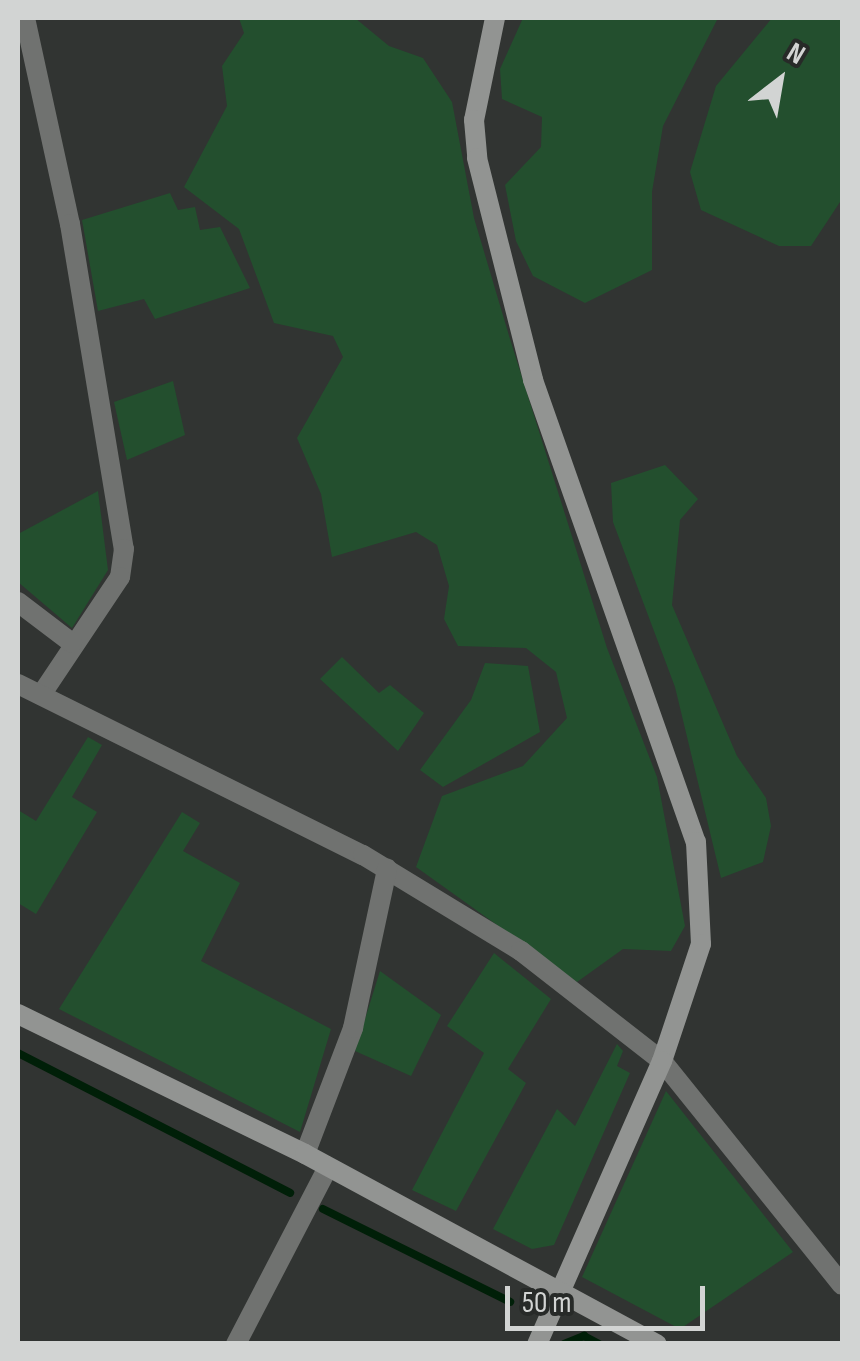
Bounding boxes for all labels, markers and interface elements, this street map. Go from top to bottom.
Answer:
north arrow [730,30,830,130]
text: N [781,36,811,72]
scale bar [510,1266,710,1328]
text: 50 m [522,1285,571,1321]

